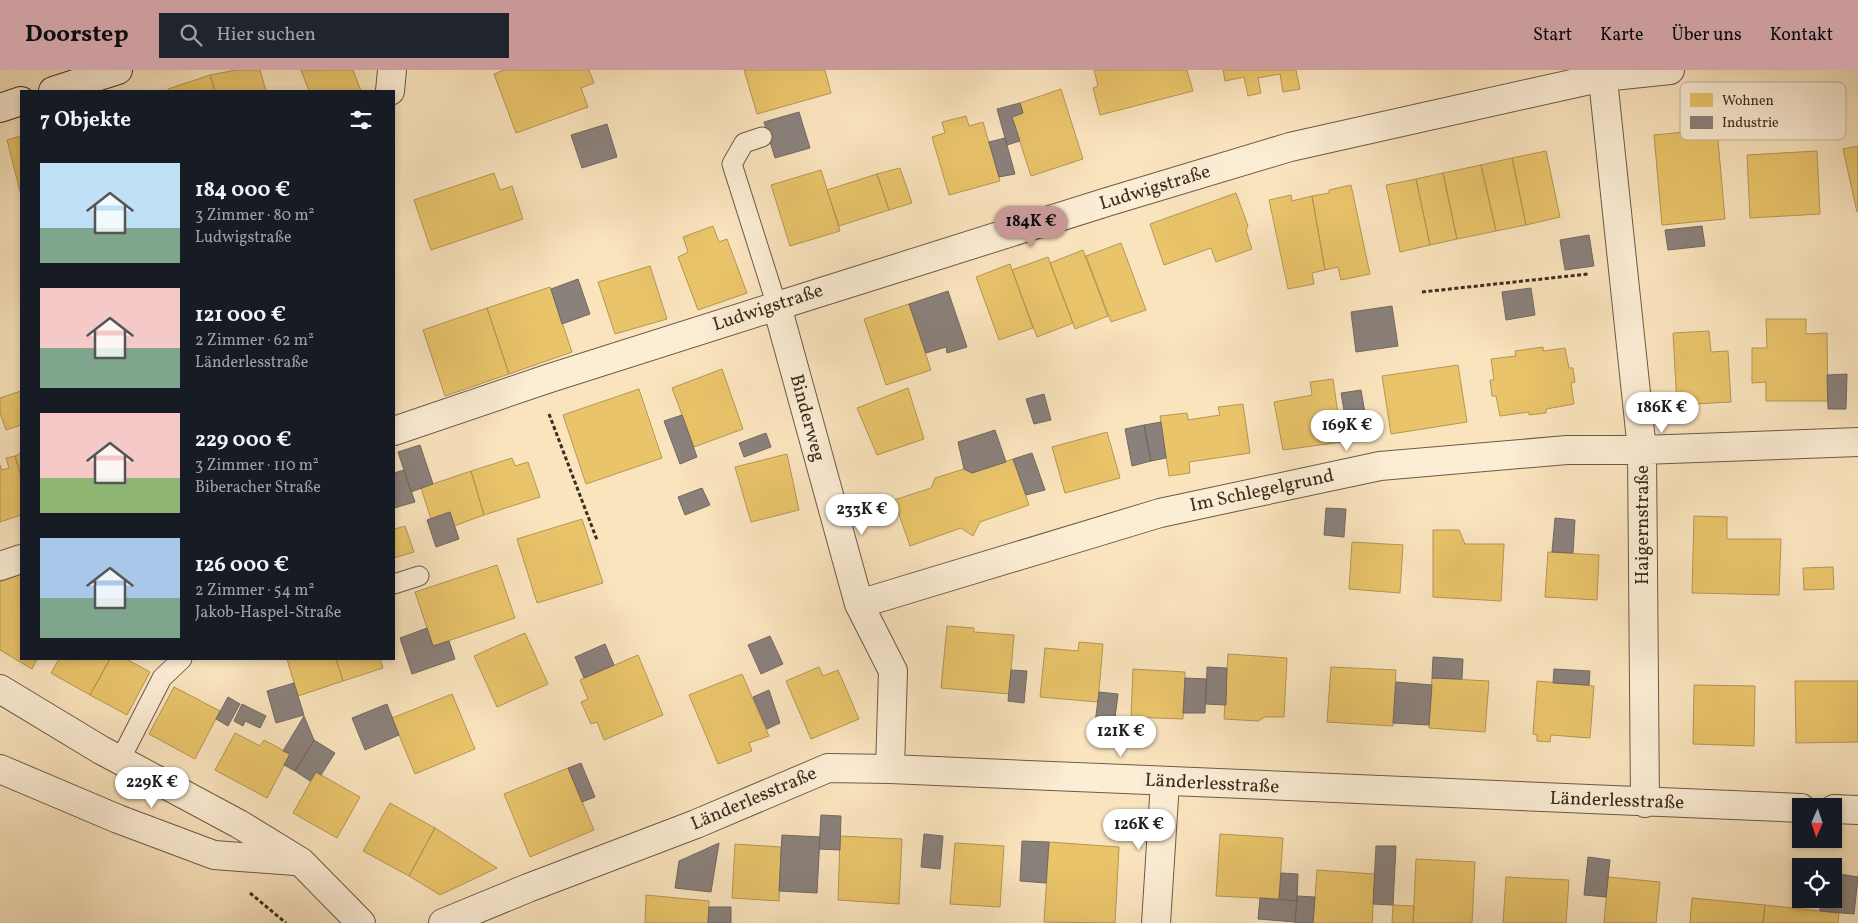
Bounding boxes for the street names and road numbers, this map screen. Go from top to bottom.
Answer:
street label: Ludwigstraße [1096,159,1214,217]
street label: Ludwigstraße [709,278,827,338]
street label: Binderweg [783,371,831,465]
street label: Im Schlegelgrund [1188,463,1336,519]
street label: Haigernstraße [1630,465,1656,585]
street label: Länderlesstraße [687,761,821,837]
street label: Länderlesstraße [1144,767,1280,801]
street label: Länderlesstraße [1549,786,1685,816]

